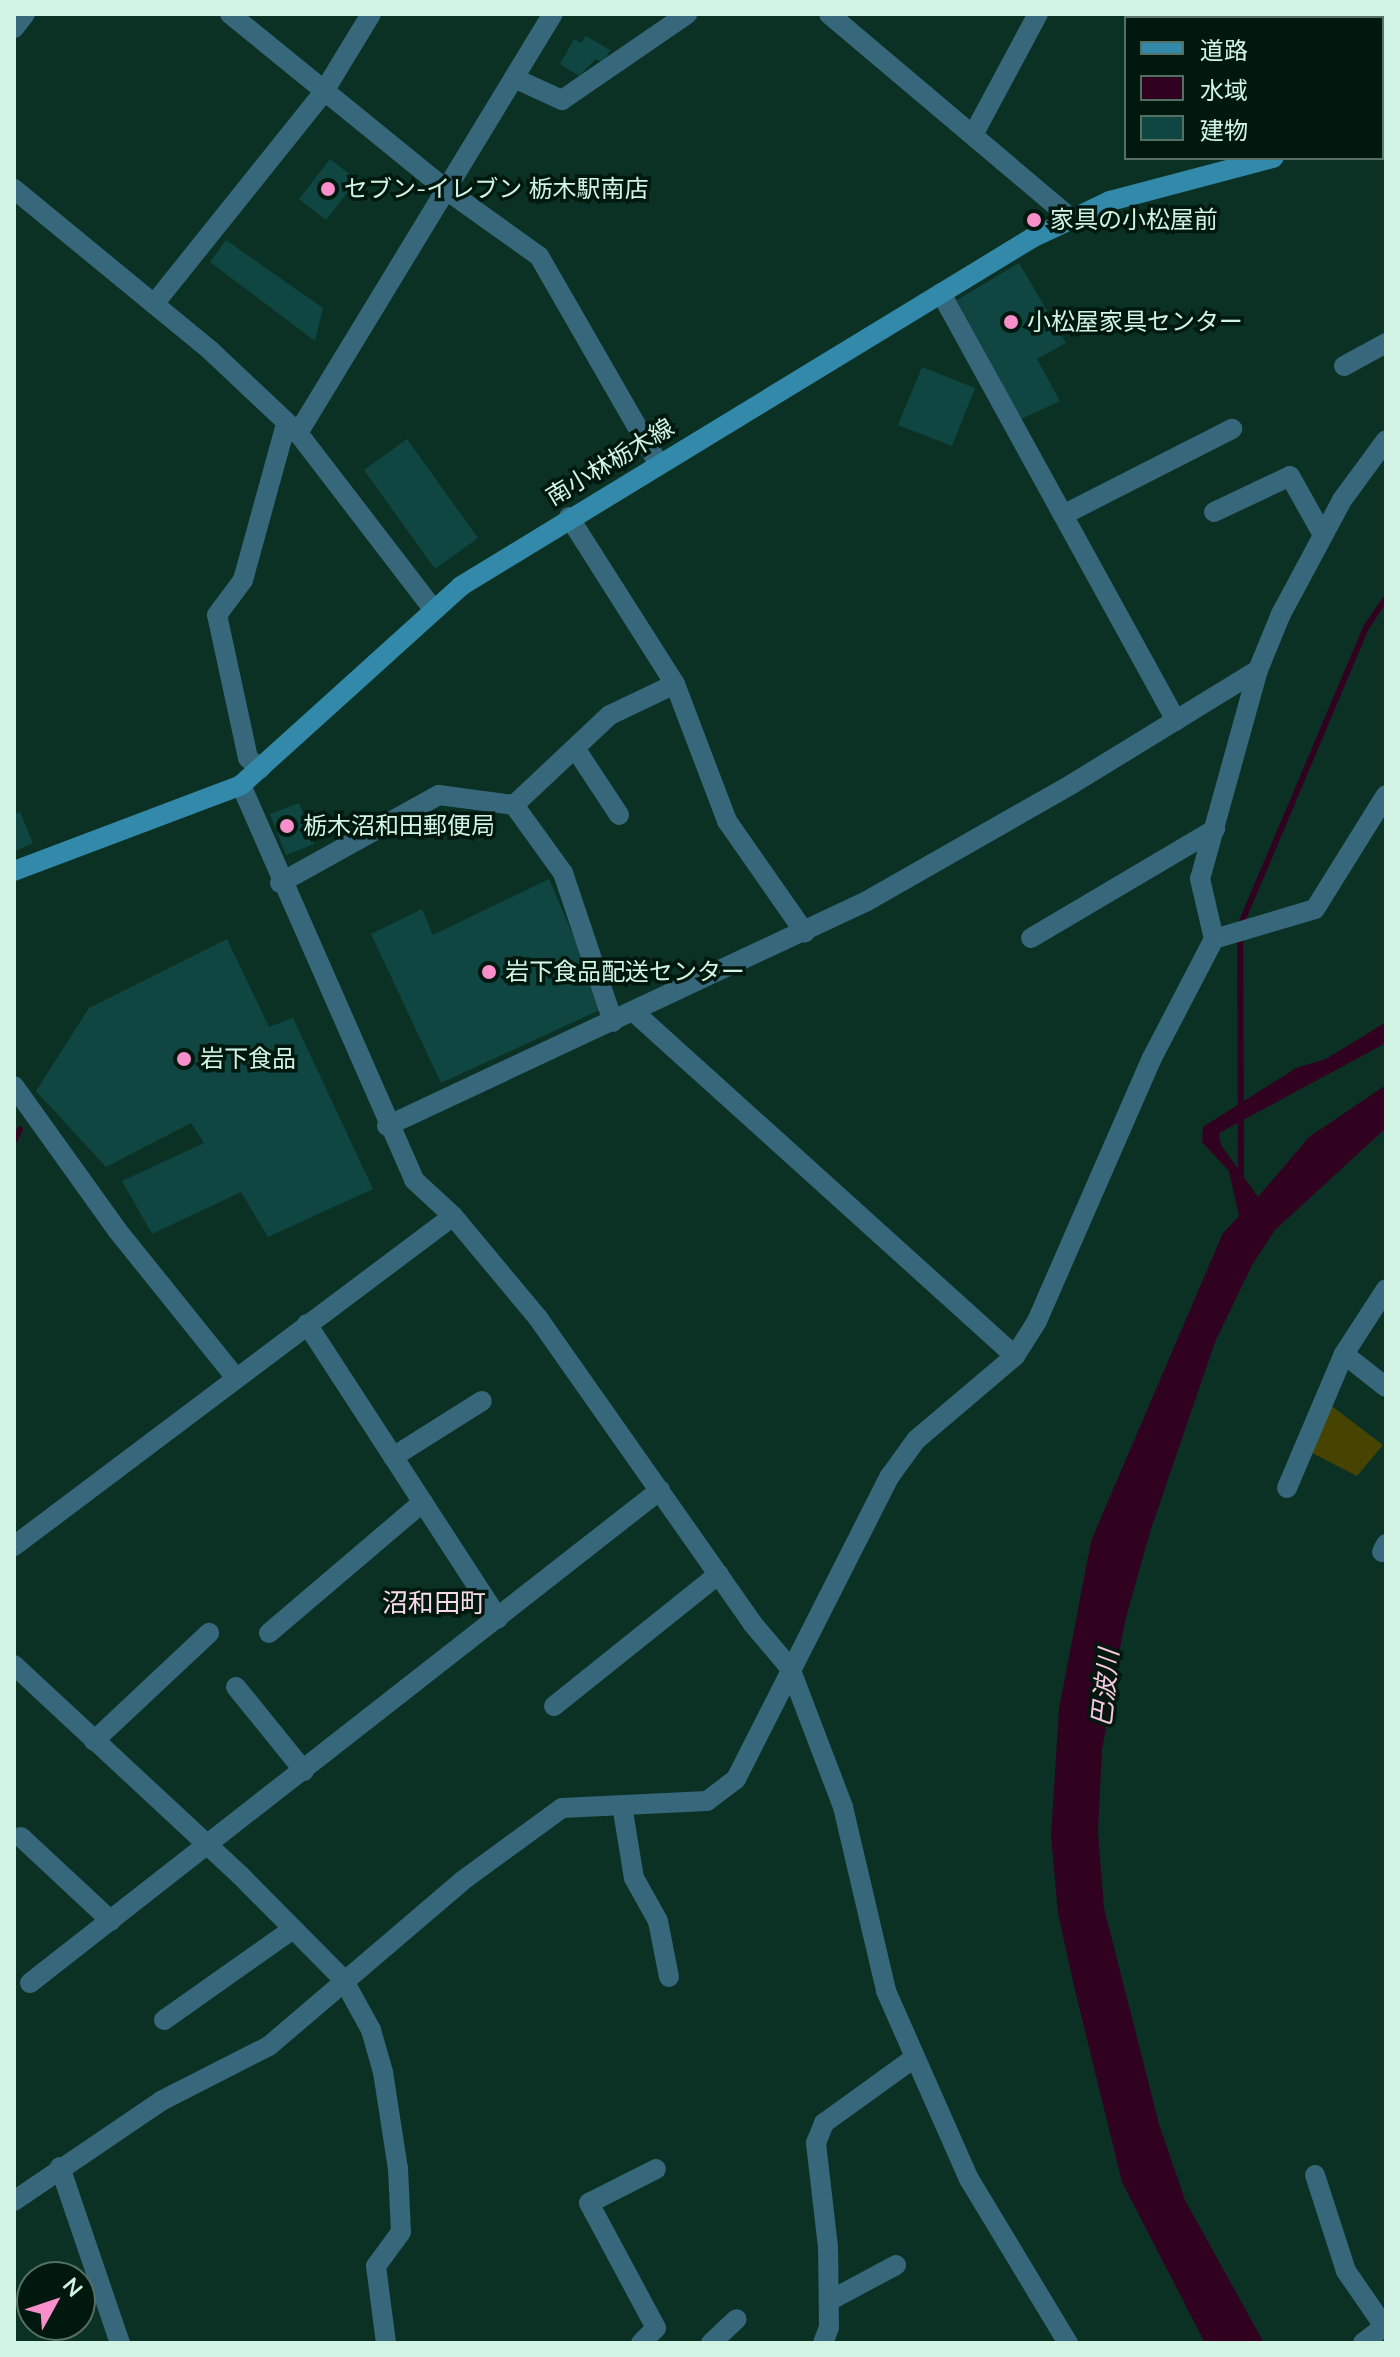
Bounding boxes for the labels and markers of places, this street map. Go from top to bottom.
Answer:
place label: セブン-イレブン 栃木駅南店 [344,175,649,203]
marker: セブン-イレブン 栃木駅南店 [319,180,337,198]
place label: 家具の小松屋前 [1050,206,1218,234]
marker: 家具の小松屋前 [1025,211,1043,229]
place label: 小松屋家具センター [1027,308,1243,336]
marker: 小松屋家具センター [1002,313,1020,331]
place label: 栃木沼和田郵便局 [303,812,495,840]
marker: 栃木沼和田郵便局 [278,817,296,835]
place label: 岩下食品配送センター [505,958,745,986]
marker: 岩下食品配送センター [480,963,498,981]
place label: 岩下食品 [200,1045,296,1073]
marker: 岩下食品 [175,1050,193,1068]

